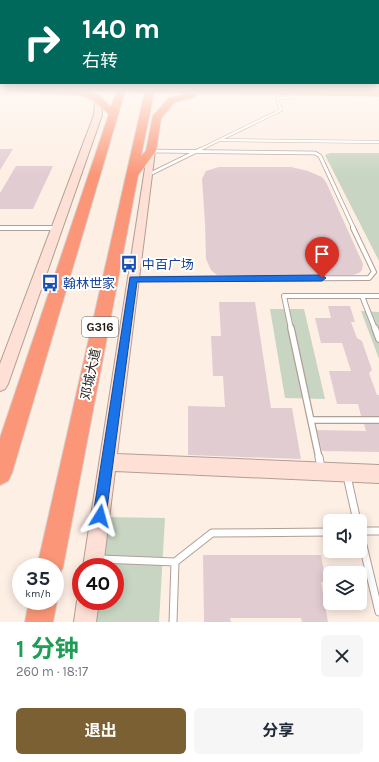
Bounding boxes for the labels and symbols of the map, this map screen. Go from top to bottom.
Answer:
pin [305,237,339,278]
bus stop icon: 中百广场 [119,254,139,274]
place label: 中百广场 [142,257,194,272]
bus stop icon: 翰林世家 [40,273,60,293]
place label: 翰林世家 [63,276,115,291]
road number: G316 [82,317,118,337]
street label: 邓城大道 [78,347,103,401]
position arrow [79,495,121,537]
speed limit sign: 40 [72,558,124,610]

